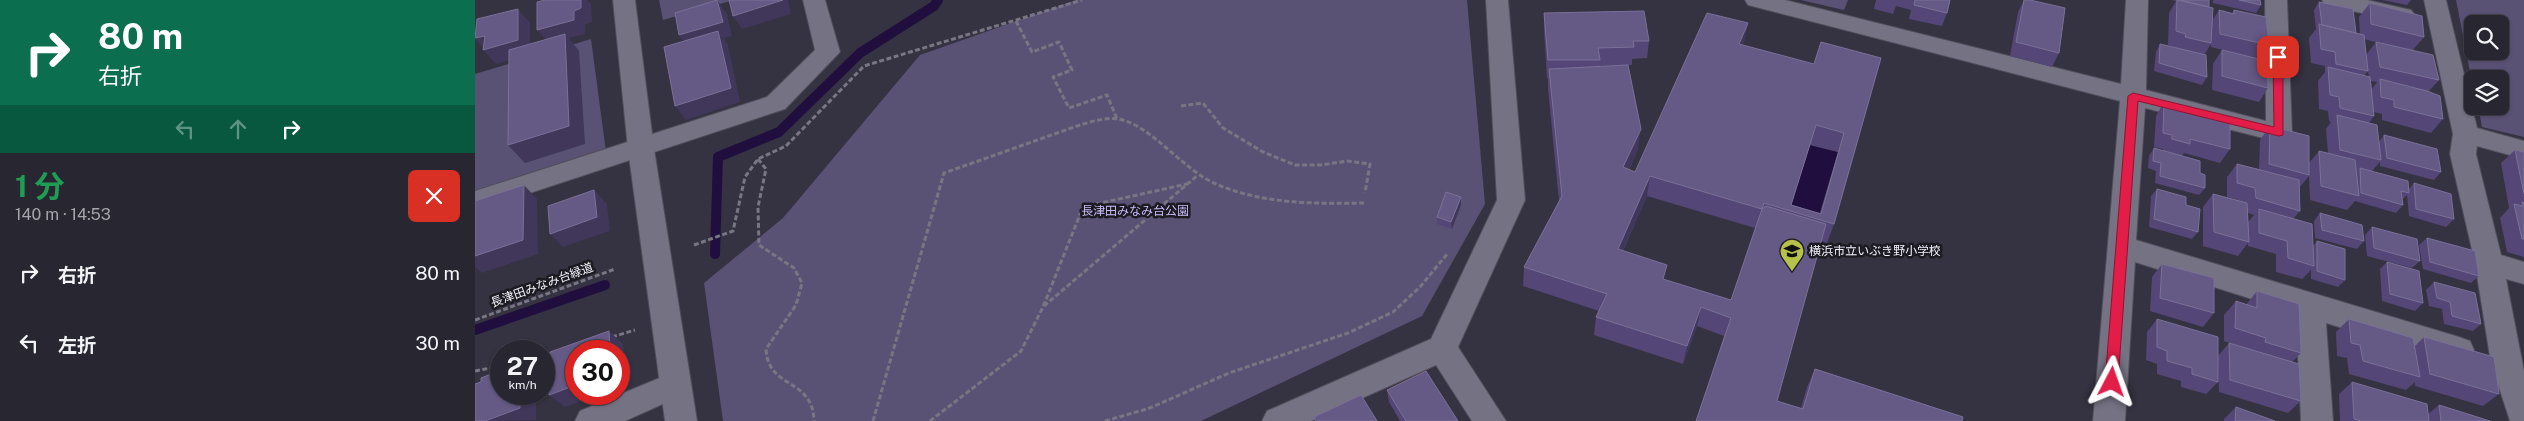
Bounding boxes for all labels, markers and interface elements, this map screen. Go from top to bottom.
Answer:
map controls [2464,15,2509,115]
button: search [2464,15,2509,60]
text: 80 m [98,16,183,57]
icon: right [15,20,80,85]
pin [2257,36,2299,78]
icon: arrive [2264,43,2292,71]
text: 右折 [98,63,142,89]
button: layers [2464,70,2509,115]
icon: left [171,115,199,143]
icon: ahead [224,115,252,143]
icon: right [277,115,305,143]
text: 1 分 [15,168,65,204]
button: close [408,170,460,222]
park label: 長津田みなみ台公園 [1081,204,1189,218]
text: 140 m · 14:53 [15,205,111,224]
school or university icon: 横浜市立いぶき野小学校 [1779,238,1805,272]
place label: 横浜市立いぶき野小学校 [1809,244,1941,258]
icon: right [15,259,43,287]
street label: 長津田みなみ台緑道 [489,260,595,310]
text: 80 m [415,262,460,284]
text: 右折 [58,264,96,286]
icon: left [15,329,43,357]
text: 30 m [415,332,460,354]
text: 左折 [58,334,96,356]
speed limit sign: 30 [565,340,630,405]
text: 27 [507,351,538,381]
position arrow [2085,355,2137,407]
text: km/h [508,378,537,392]

